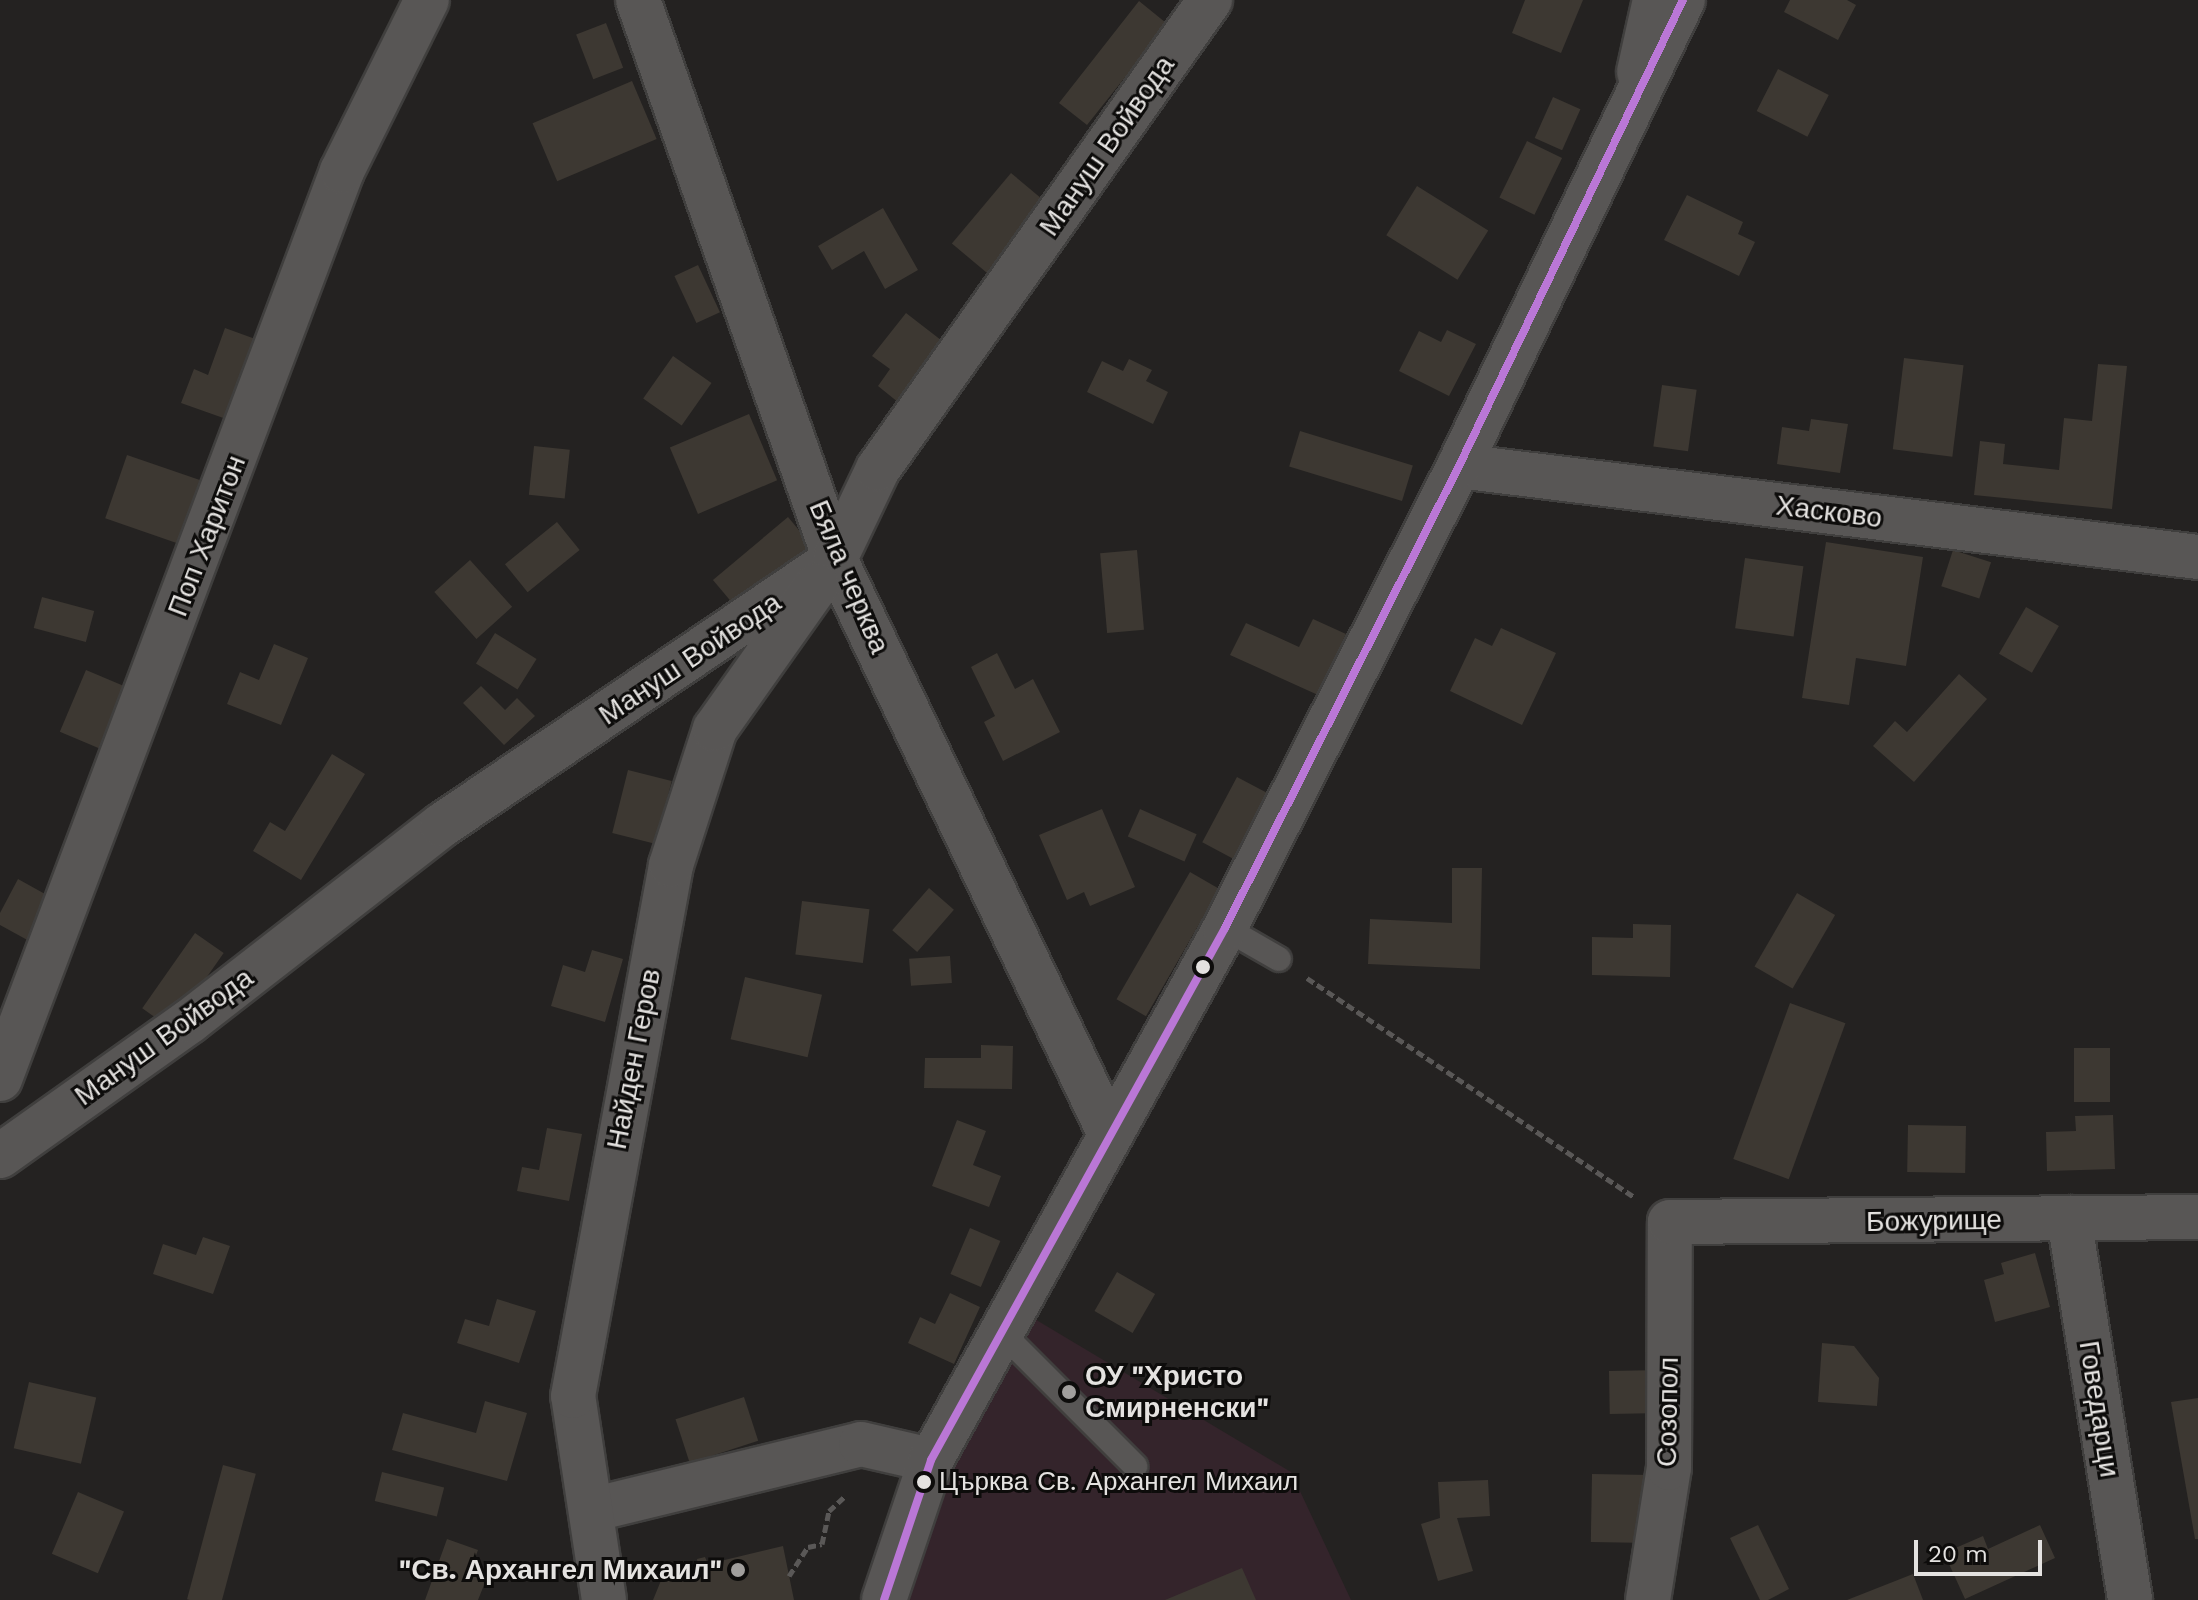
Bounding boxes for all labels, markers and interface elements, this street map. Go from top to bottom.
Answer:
street label: Мануш Войвода [1032,50,1182,242]
street label: Поп Харитон [161,451,253,621]
street label: Хасково [1774,489,1884,535]
street label: Бяла черква [802,495,896,659]
street label: Мануш Войвода [593,586,787,732]
unlabelled marker [1195,959,1211,975]
street label: Мануш Войвода [68,961,260,1113]
street label: Найден Геров [600,966,668,1152]
street label: Божурище [1866,1203,2002,1239]
street label: Говедарци [2072,1338,2126,1480]
street label: Созопол [1650,1357,1686,1467]
place label: ОУ "Христо Смирненски" [1085,1359,1269,1425]
marker: ОУ "Христо Смирненски" [1060,1383,1078,1401]
place label: Църква Св. Архангел Михаил [939,1466,1298,1498]
marker: Църква Св. Архангел Михаил [916,1474,932,1490]
scale bar [1918,1524,2046,1574]
text: 20 m [1928,1540,1988,1568]
place label: "Св. Архангел Михаил" [399,1553,722,1587]
marker: "Св. Архангел Михаил" [729,1561,747,1579]

